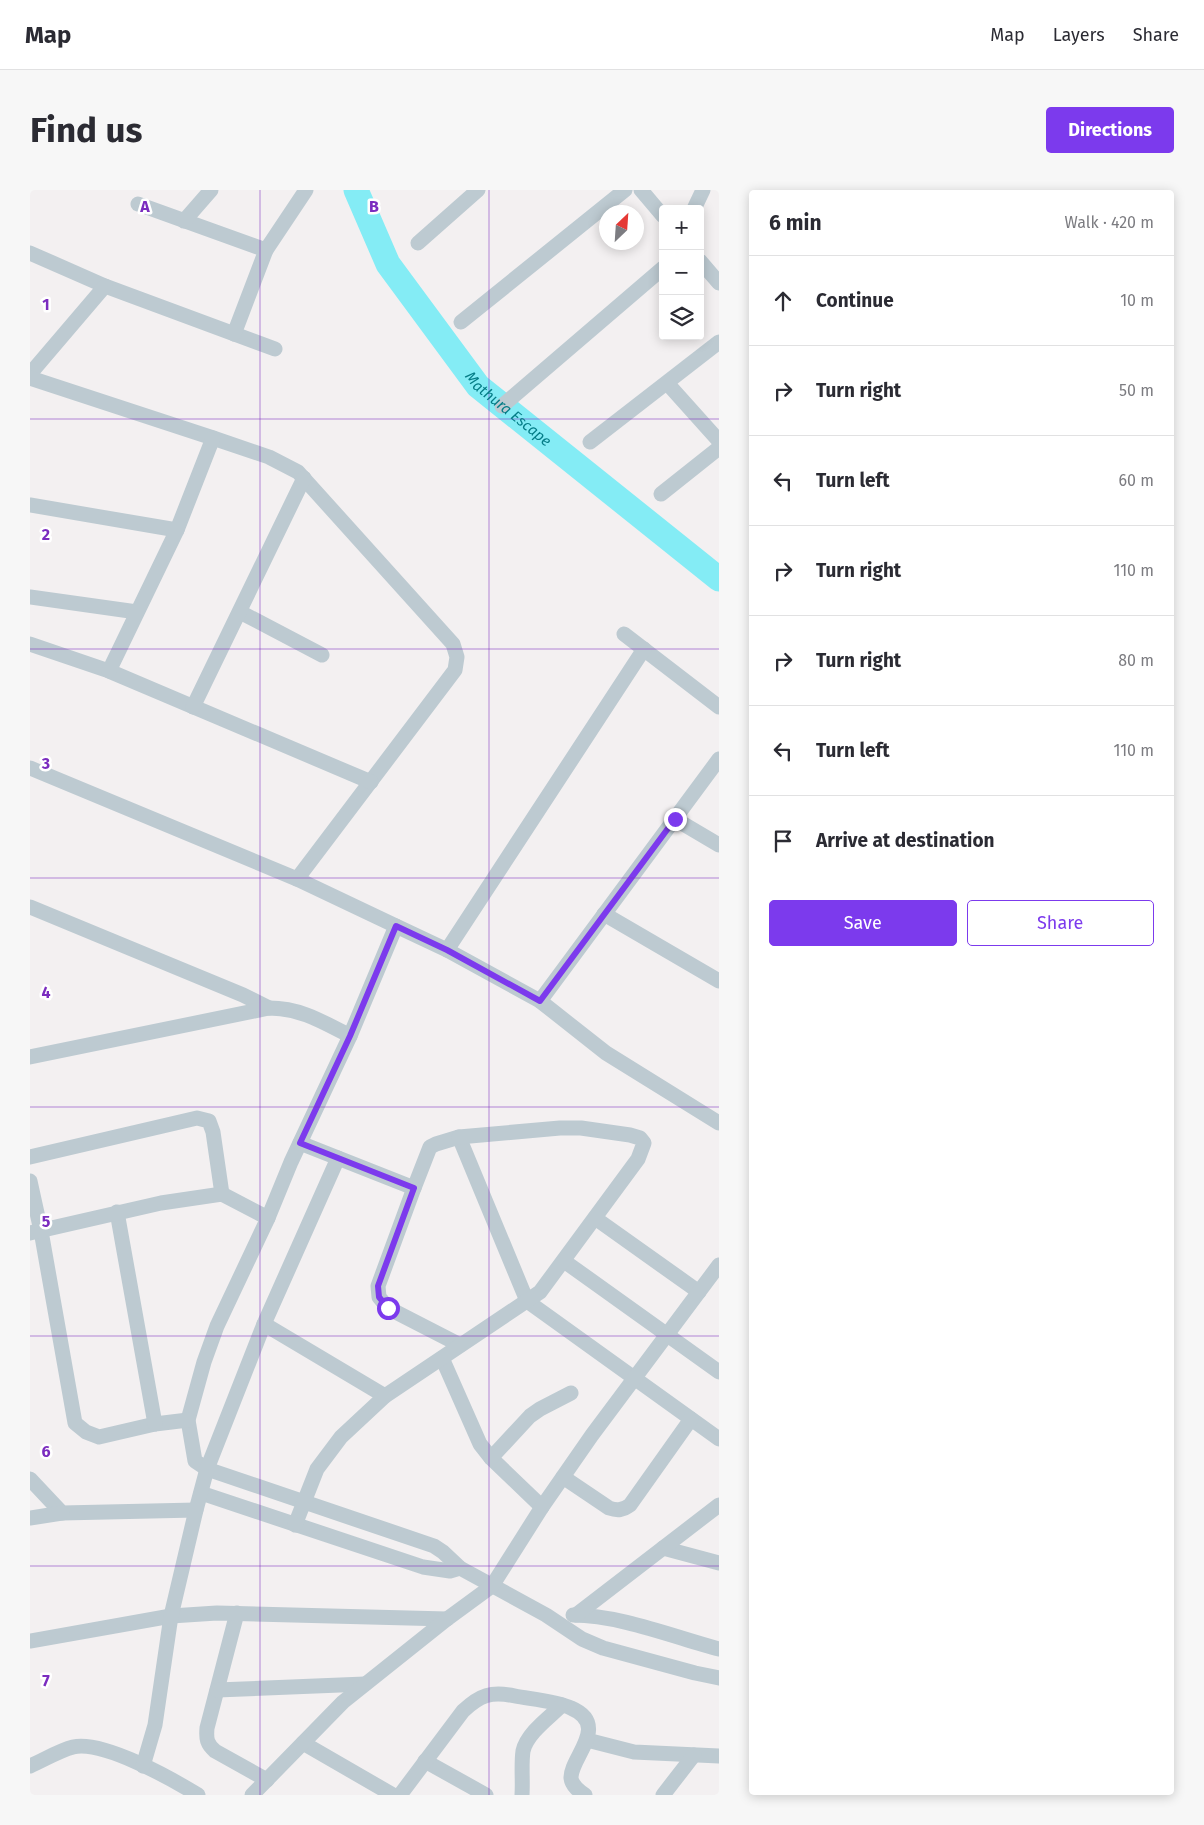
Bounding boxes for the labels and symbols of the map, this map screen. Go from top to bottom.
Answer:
text: A [139,197,150,216]
text: B [369,197,379,216]
north arrow [599,205,644,250]
text: 1 [42,295,50,314]
water label: Mathura Escape [461,368,555,450]
text: 2 [42,525,50,544]
text: 3 [41,754,50,773]
route end [664,808,687,831]
text: 4 [41,983,51,1002]
text: 5 [42,1212,51,1231]
route start [377,1297,400,1320]
text: 6 [41,1442,51,1461]
text: 7 [42,1671,50,1690]

